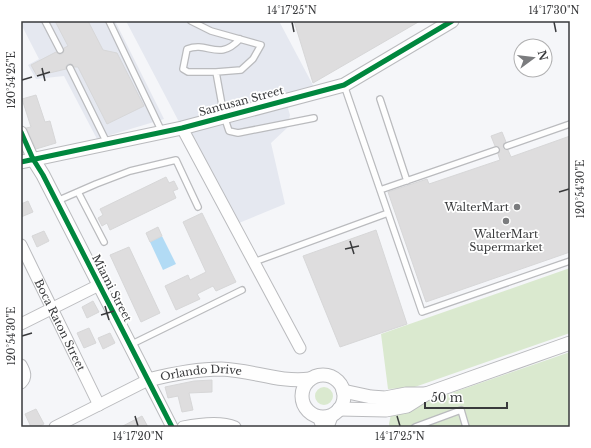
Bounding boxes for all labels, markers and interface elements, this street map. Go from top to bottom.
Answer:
text: 14°17'25"N [267,4,317,17]
text: 14°17'30"N [528,4,580,17]
north arrow [513,38,553,78]
text: N [535,49,551,63]
text: 120°54'25"E [5,51,18,109]
street label: Santusan Street [197,83,286,119]
text: 120°54'30"E [574,160,587,218]
place label: WalterMart [444,200,510,214]
marker: WalterMart [512,202,522,212]
marker: WalterMart Supermarket [501,216,511,226]
place label: WalterMart Supermarket [469,227,544,254]
street label: Miami Street [89,252,135,325]
street label: Boca Raton Street [32,277,89,374]
text: 120°54'30"E [5,307,18,365]
street label: Orlando Drive [159,362,243,384]
scale bar [425,384,507,410]
text: 50 m [431,390,463,405]
text: 14°17'20"N [112,430,164,443]
text: 14°17'25"N [375,430,425,443]

